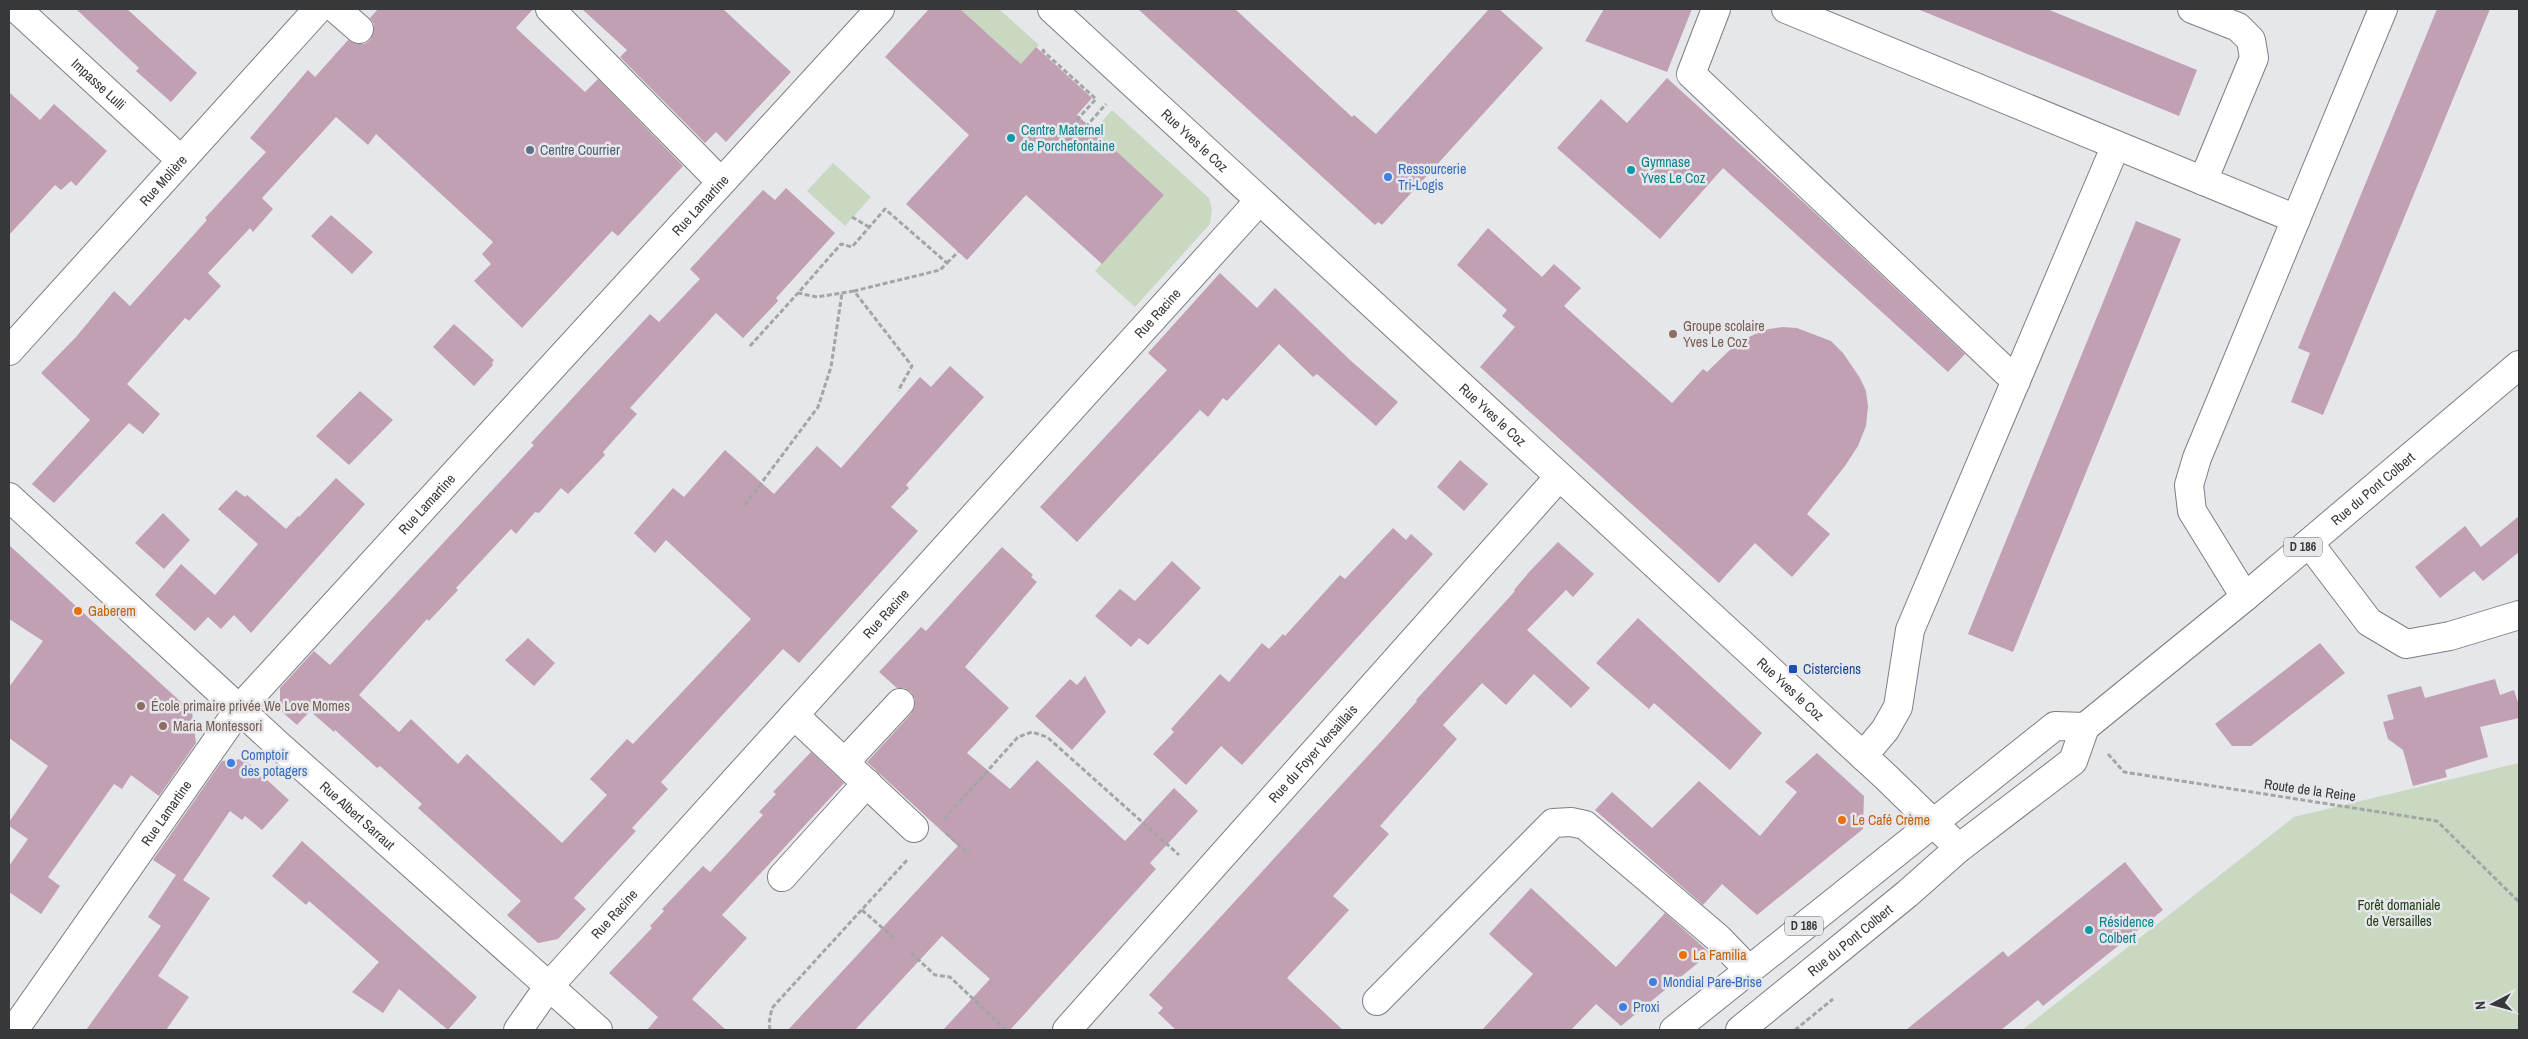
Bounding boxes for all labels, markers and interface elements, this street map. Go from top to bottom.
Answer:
street label: Impasse Lulli [68,55,130,114]
street label: Rue Yves le Coz [1157,105,1232,176]
place label: Centre Maternel de Porchefontaine [1021,121,1115,155]
marker: Centre Maternel de Porchefontaine [1005,132,1017,144]
place label: Centre Courrier [540,141,620,159]
marker: Centre Courrier [524,144,536,156]
street label: Rue Molière [136,151,191,210]
place label: Gymnase Yves Le Coz [1641,153,1706,187]
place label: Ressourcerie Tri-Logis [1398,160,1466,194]
marker: Gymnase Yves Le Coz [1625,164,1637,176]
street label: Rue Lamartine [668,171,733,239]
marker: Ressourcerie Tri-Logis [1382,171,1394,183]
street label: Rue Racine [1130,285,1185,342]
place label: Groupe scolaire Yves Le Coz [1683,317,1765,351]
marker: Groupe scolaire Yves Le Coz [1667,328,1679,340]
street label: Rue Yves le Coz [1455,379,1530,450]
street label: Rue du Pont Colbert [2327,448,2418,529]
street label: Rue Lamartine [394,470,459,538]
road number: D 186 [2284,538,2322,556]
street label: Rue Racine [859,585,913,642]
place label: Gaberem [88,602,136,620]
marker: Gaberem [72,605,84,617]
street label: Rue Yves le Coz [1753,654,1828,725]
place label: Cisterciens [1803,660,1861,678]
marker: Cisterciens [1787,663,1799,675]
place label: École primaire privée We Love Momes [151,697,350,715]
marker: École primaire privée We Love Momes [135,700,147,712]
street label: Rue du Foyer Versaillais [1265,701,1361,806]
place label: Maria Montessori [173,717,262,735]
marker: Maria Montessori [157,720,169,732]
place label: Comptoir des potagers [241,746,308,780]
marker: Comptoir des potagers [225,757,237,769]
street label: Route de la Reine [2263,775,2357,805]
street label: Rue Lamartine [137,777,195,849]
street label: Rue Albert Sarraut [316,777,399,854]
place label: Le Café Crème [1852,811,1930,829]
marker: Le Café Crème [1836,814,1848,826]
street label: Rue Racine [587,885,641,942]
park label: Forêt domaniale de Versailles [2357,896,2441,930]
street label: Rue du Pont Colbert [1804,900,1896,980]
place label: Résidence Colbert [2099,913,2154,947]
road number: D 186 [1785,916,1823,936]
marker: Résidence Colbert [2083,924,2095,936]
place label: La Familia [1693,946,1747,964]
marker: La Familia [1677,949,1689,961]
place label: Mondial Pare-Brise [1663,973,1762,991]
marker: Mondial Pare-Brise [1647,976,1659,988]
north arrow [2468,979,2518,1029]
place label: Proxi [1633,998,1660,1016]
text: N [2471,1000,2489,1010]
marker: Proxi [1617,1001,1629,1013]

